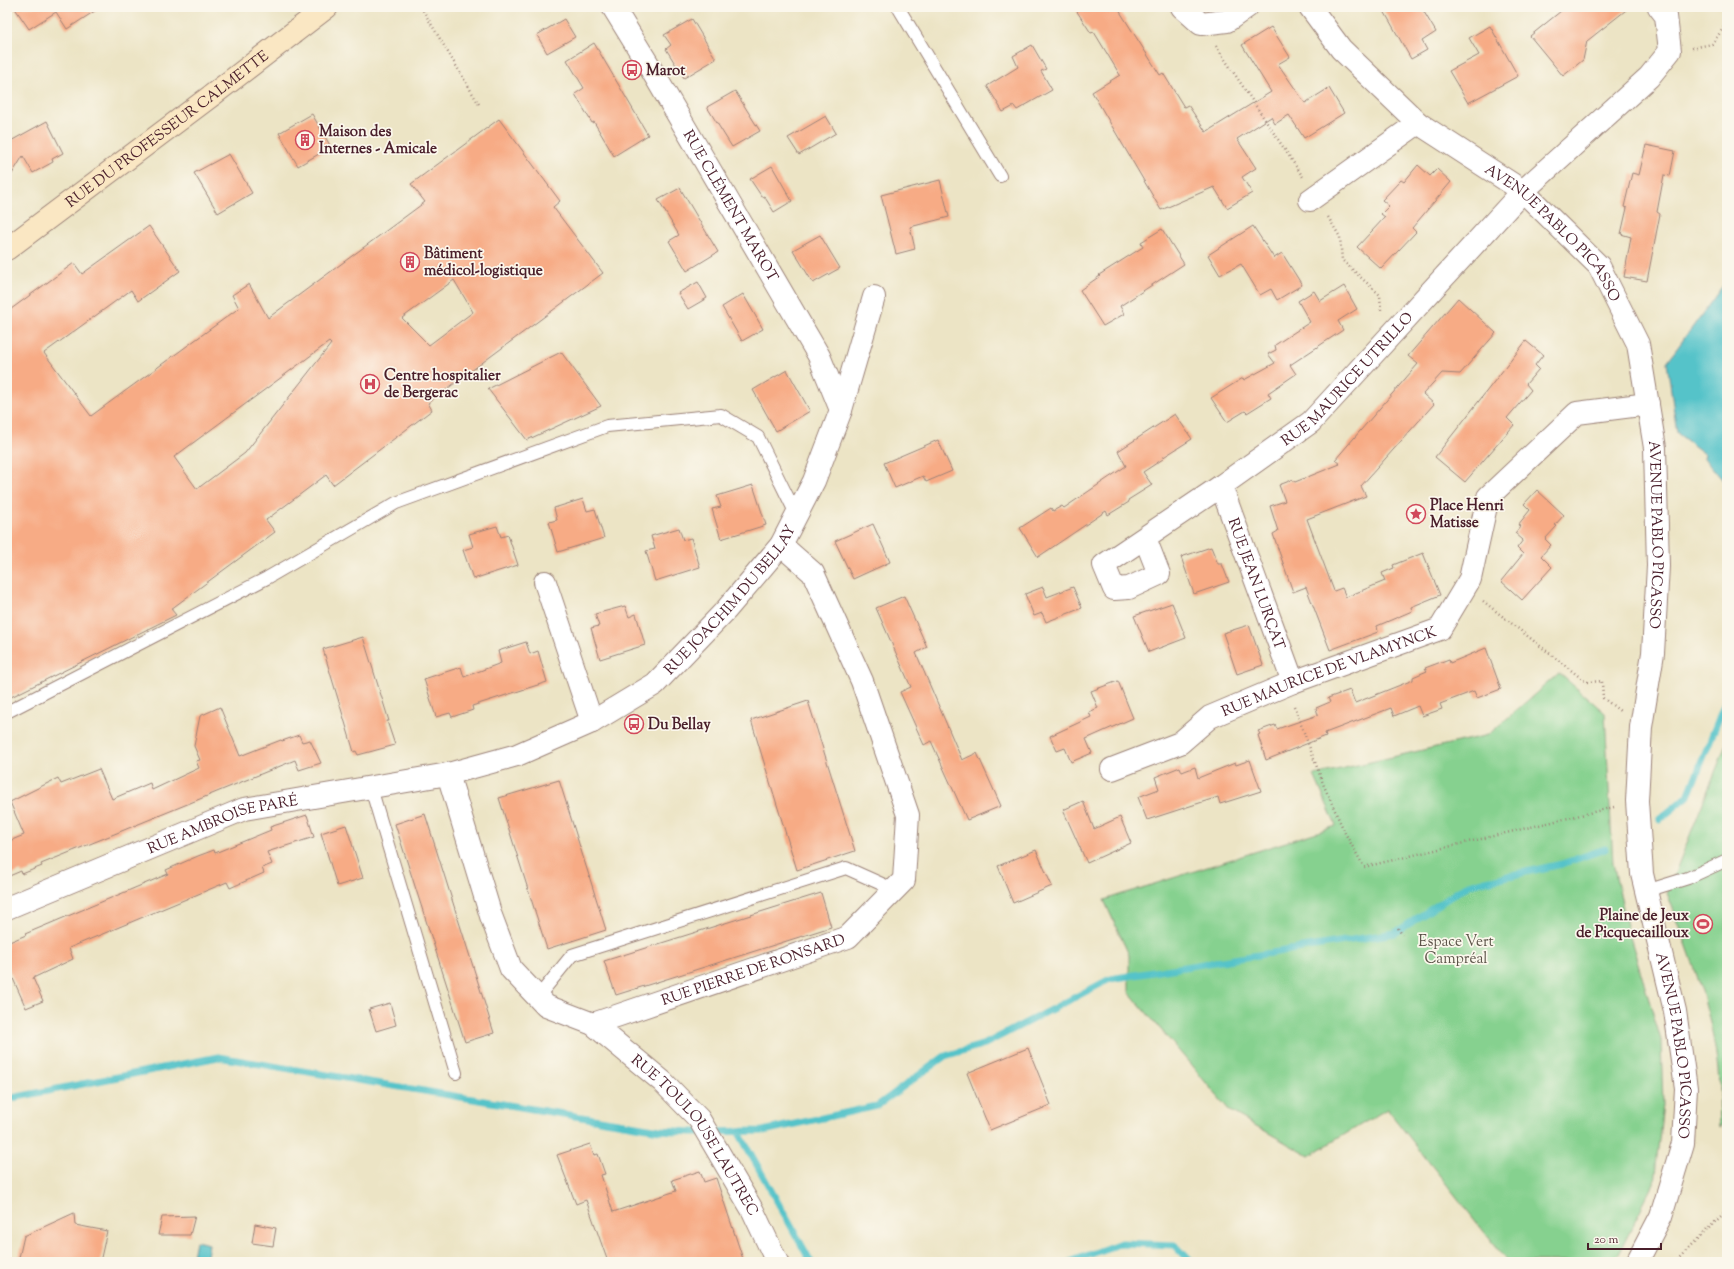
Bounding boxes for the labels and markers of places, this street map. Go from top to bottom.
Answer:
bus stop icon: Marot [621,59,643,81]
place label: Marot [646,61,686,82]
place label: Maison des Internes - Amicale [319,122,437,160]
building icon: Maison des Internes - Amicale [294,129,316,151]
place label: Bâtiment médicol-logistique [424,244,543,282]
building icon: Bâtiment médicol-logistique [399,251,421,273]
place label: Centre hospitalier de Bergerac [384,366,501,404]
hospital icon: Centre hospitalier de Bergerac [359,373,381,395]
place label: Place Henri Matisse [1430,496,1505,534]
place icon: Place Henri Matisse [1405,503,1427,525]
bus stop icon: Du Bellay [623,713,645,735]
place label: Du Bellay [648,715,711,736]
place label: Plaine de Jeux de Picquecailloux [1576,906,1690,944]
sports icon: Plaine de Jeux de Picquecailloux [1692,913,1714,935]

